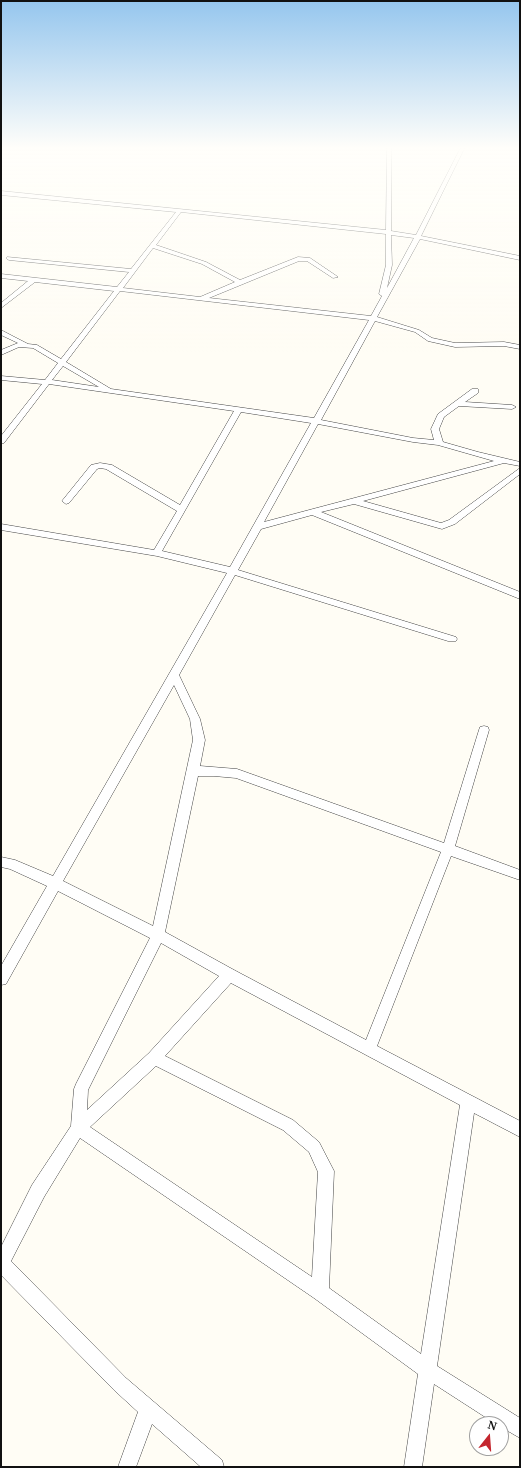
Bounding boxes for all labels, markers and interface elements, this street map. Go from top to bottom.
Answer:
north arrow [469,1416,509,1456]
text: N [486,1417,499,1433]

